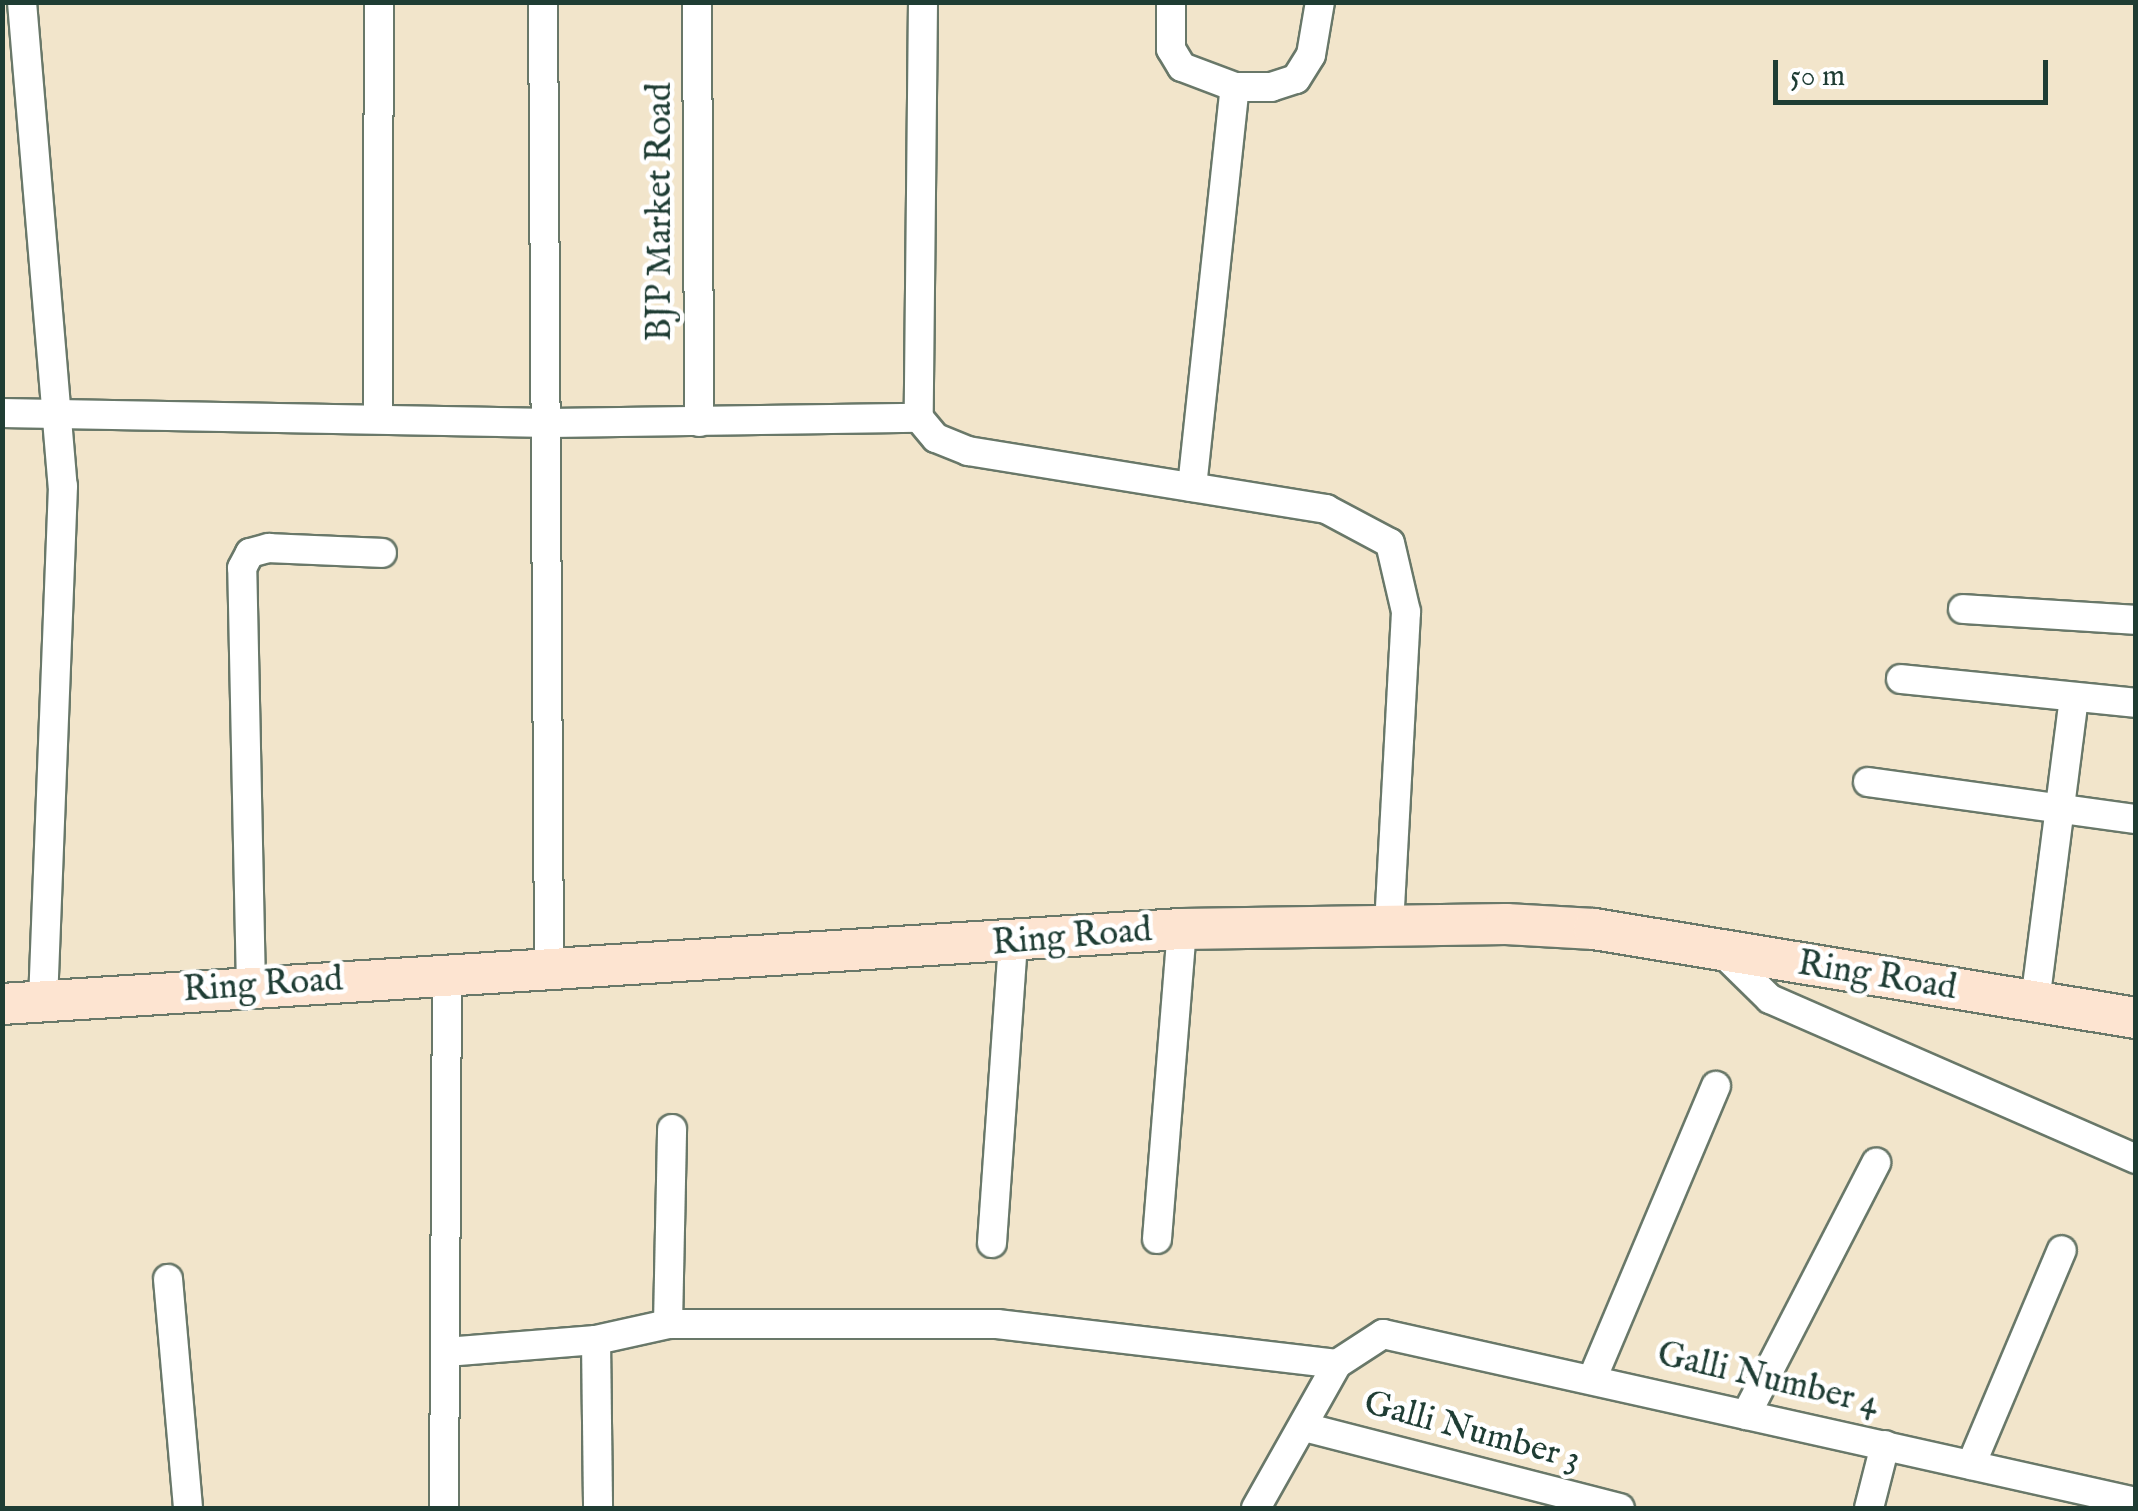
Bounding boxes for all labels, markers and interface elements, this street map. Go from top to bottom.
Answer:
scale bar [1778,40,2053,102]
text: 50 m [1790,58,1845,96]
street label: BJP Market Road [640,83,682,341]
street label: Ring Road [990,910,1154,966]
street label: Ring Road [1795,944,1959,1010]
street label: Ring Road [182,959,344,1013]
street label: Galli Number 4 [1653,1334,1883,1426]
street label: Galli Number 3 [1359,1383,1585,1481]

